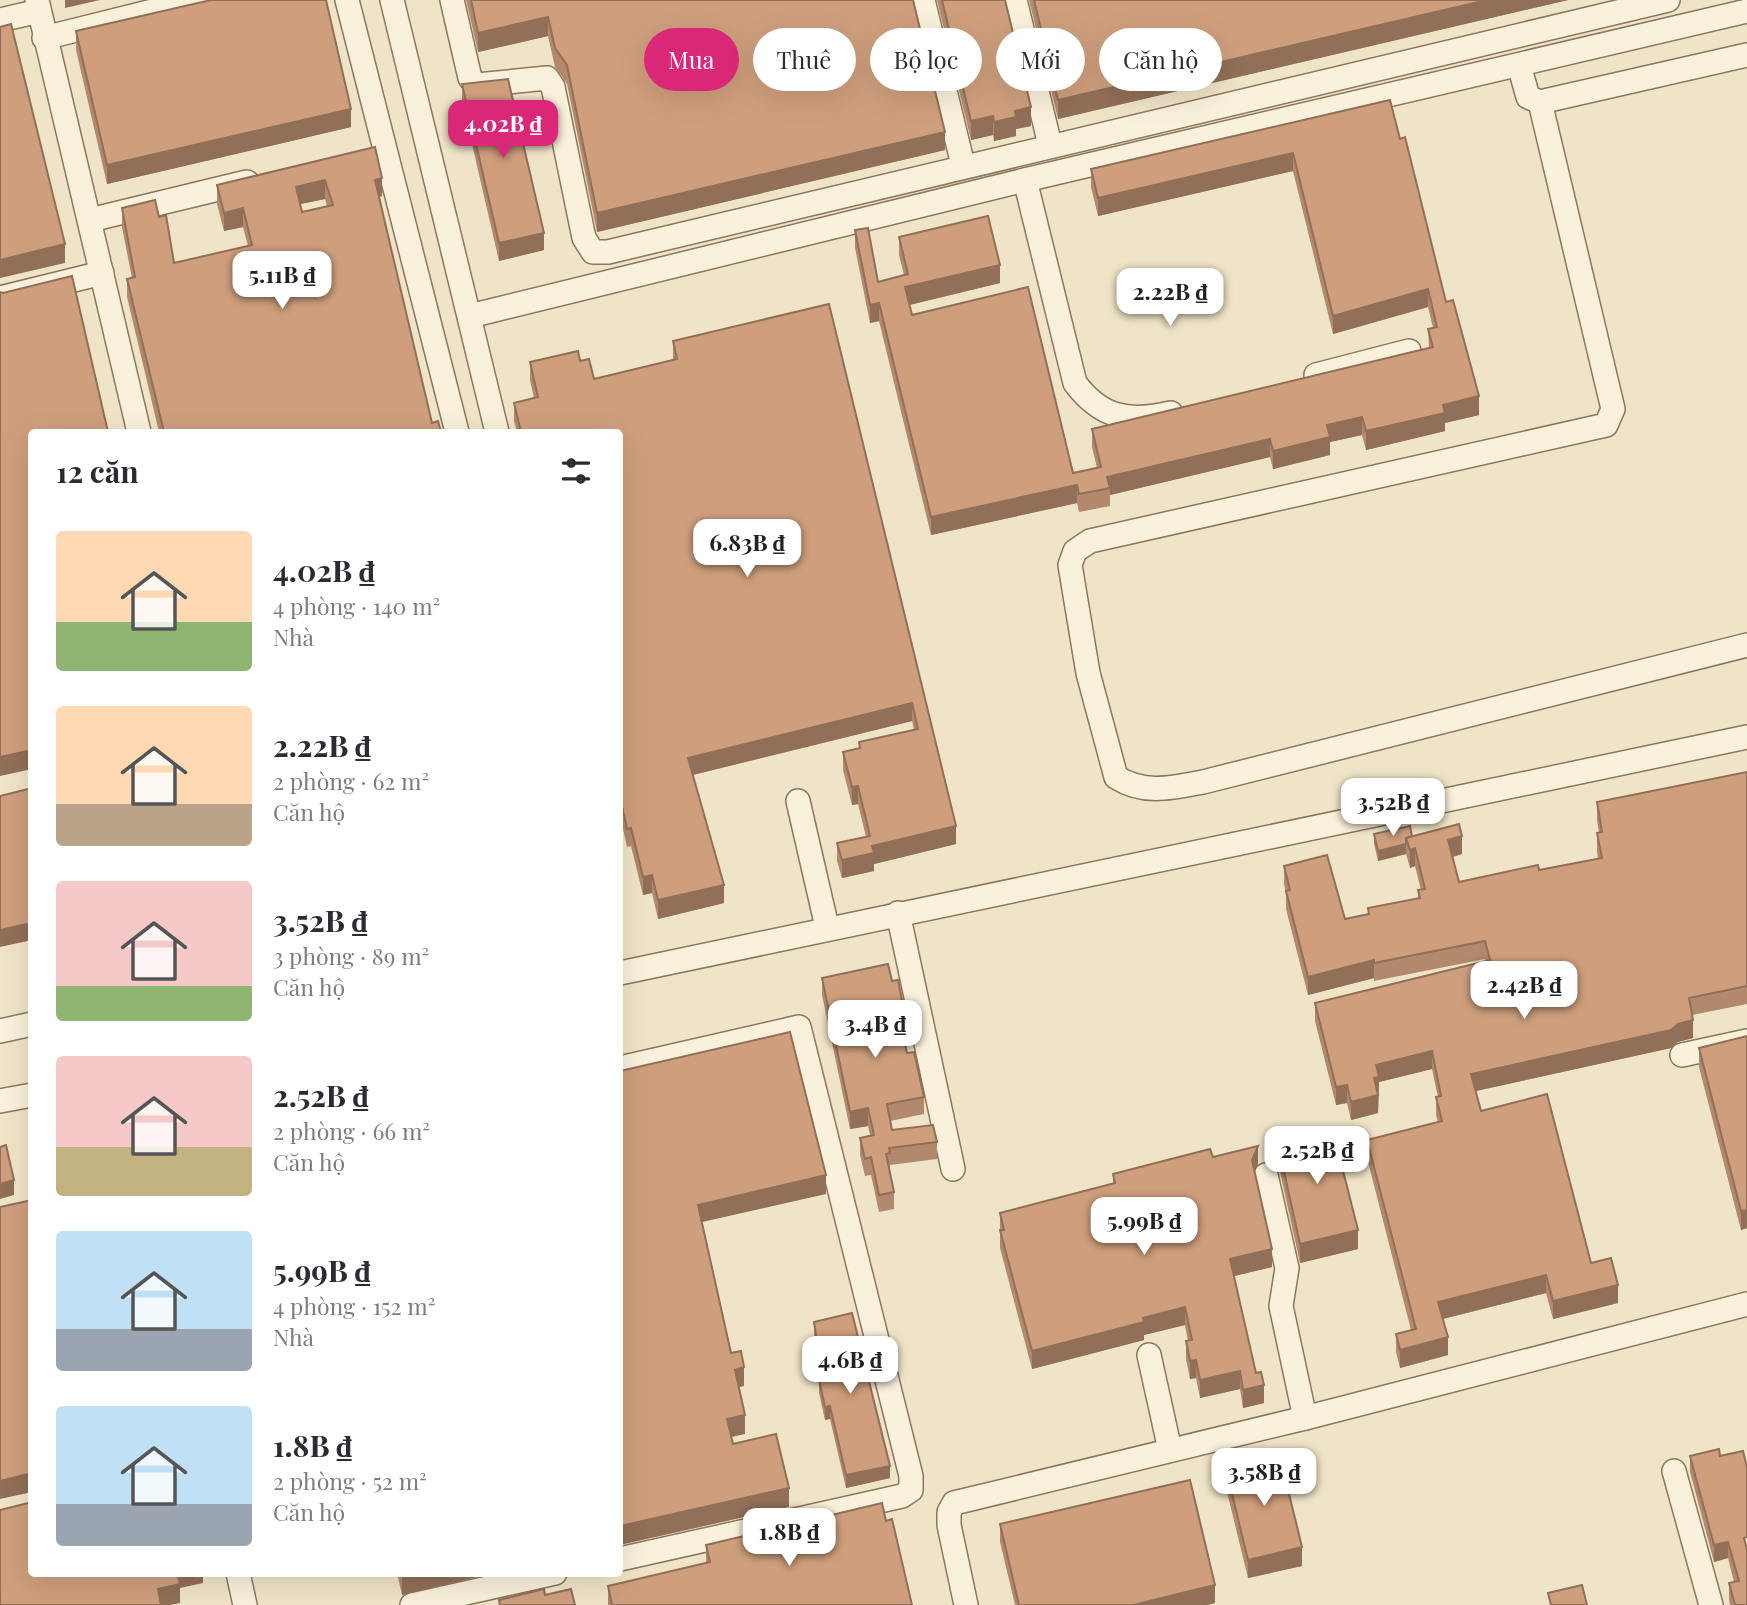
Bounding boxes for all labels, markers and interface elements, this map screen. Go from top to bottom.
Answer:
chip: Mua [644,28,739,91]
chip: Thuê [753,28,856,91]
chip: Bộ lọc [870,28,982,91]
chip: Mới [996,28,1085,91]
chip: Căn hộ [1099,28,1222,91]
pin: 4.02B ₫ [438,100,568,160]
text: 4.02B ₫ [464,107,542,138]
pin: 5.11B ₫ [217,252,347,311]
text: 5.11B ₫ [249,258,316,289]
pin: 2.22B ₫ [1105,268,1235,328]
text: 2.22B ₫ [1133,275,1207,306]
text: 12 căn [56,451,139,491]
icon: filters [557,452,595,490]
pin: 6.83B ₫ [682,520,812,579]
text: 6.83B ₫ [709,526,785,557]
text: 4.02B ₫ [273,550,375,590]
icon: home [112,559,196,643]
text: 4 phòng · 140 m² [273,590,440,621]
text: Nhà [273,621,314,652]
text: 2.22B ₫ [273,725,371,765]
icon: home [112,734,196,818]
text: 2 phòng · 62 m² [273,765,429,796]
pin: 3.52B ₫ [1328,778,1458,838]
text: 3.52B ₫ [1357,785,1429,816]
text: Căn hộ [273,796,345,827]
text: 3.52B ₫ [273,900,367,940]
icon: home [112,909,196,993]
text: 3 phòng · 89 m² [273,940,429,971]
pin: 2.42B ₫ [1459,962,1589,1021]
text: 2.42B ₫ [1486,968,1562,999]
text: Căn hộ [273,971,345,1002]
pin: 3.4B ₫ [818,1000,932,1060]
text: 3.4B ₫ [844,1007,906,1038]
text: 2.52B ₫ [273,1075,368,1115]
icon: home [112,1084,196,1168]
text: 2 phòng · 66 m² [273,1115,430,1146]
pin: 2.52B ₫ [1252,1126,1382,1186]
text: 2.52B ₫ [1280,1133,1354,1164]
text: Căn hộ [273,1146,345,1177]
pin: 5.99B ₫ [1079,1198,1209,1257]
text: 5.99B ₫ [1107,1204,1181,1235]
text: 5.99B ₫ [273,1250,370,1290]
icon: home [112,1259,196,1343]
text: 4 phòng · 152 m² [273,1290,435,1321]
text: Nhà [273,1321,314,1352]
pin: 4.6B ₫ [793,1336,907,1396]
text: 4.6B ₫ [818,1343,882,1374]
text: 1.8B ₫ [273,1425,352,1465]
icon: home [112,1434,196,1518]
pin: 3.58B ₫ [1199,1448,1329,1508]
text: 3.58B ₫ [1227,1455,1301,1486]
text: 2 phòng · 52 m² [273,1465,427,1496]
text: Căn hộ [273,1496,345,1527]
pin: 1.8B ₫ [732,1508,846,1568]
text: 1.8B ₫ [759,1515,819,1546]

